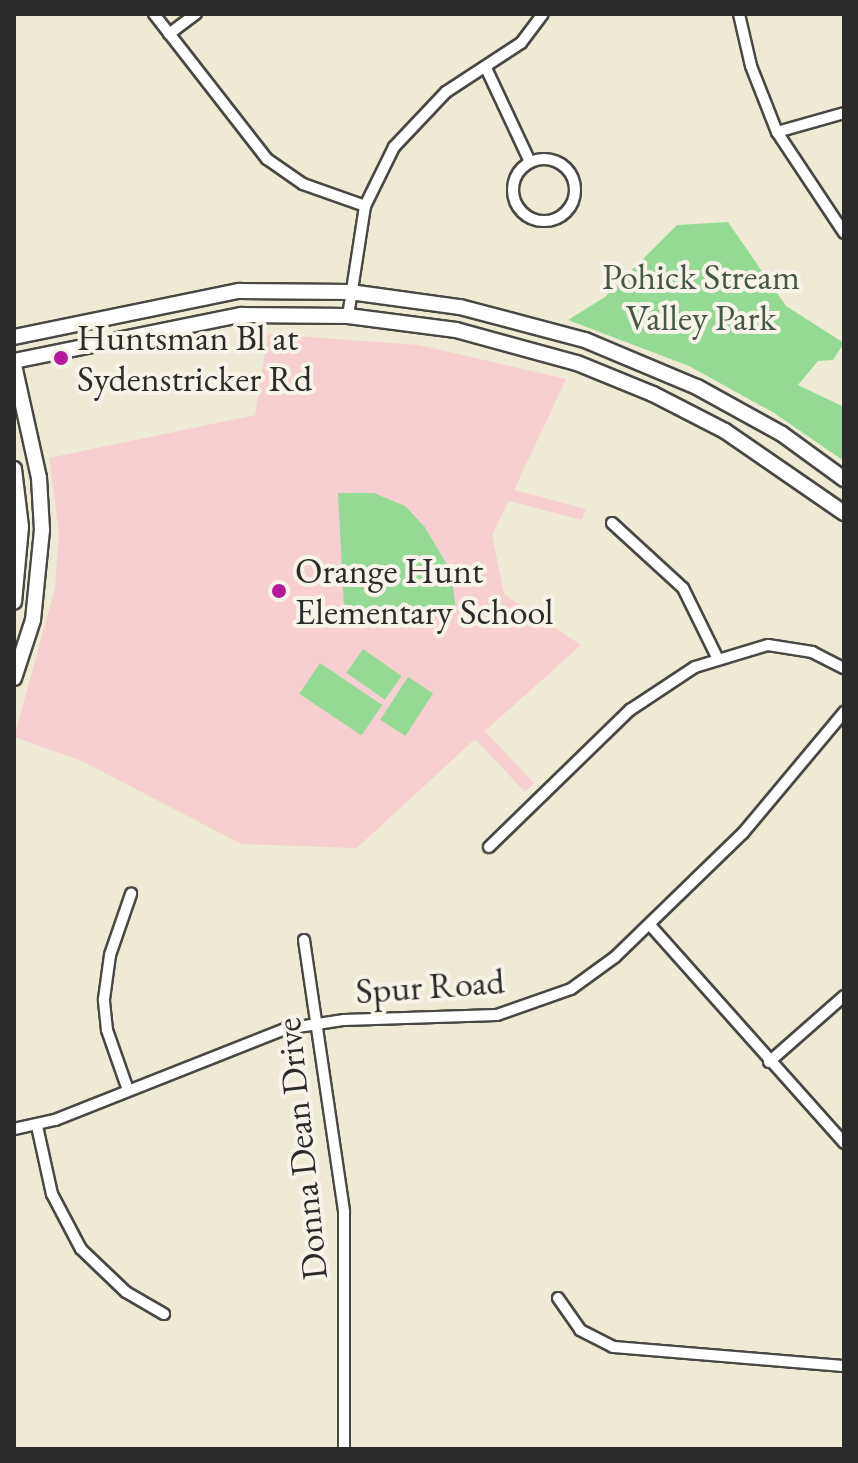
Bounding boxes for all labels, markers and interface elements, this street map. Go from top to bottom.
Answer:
park label: Pohick Stream Valley Park [602,254,800,339]
place label: Huntsman Bl at Sydenstricker Rd [77,315,312,400]
marker: Huntsman Bl at Sydenstricker Rd [52,349,70,367]
place label: Orange Hunt Elementary School [295,548,553,633]
marker: Orange Hunt Elementary School [270,582,288,600]
street label: Spur Road [354,959,506,1013]
street label: Donna Dean Drive [266,1016,336,1282]

